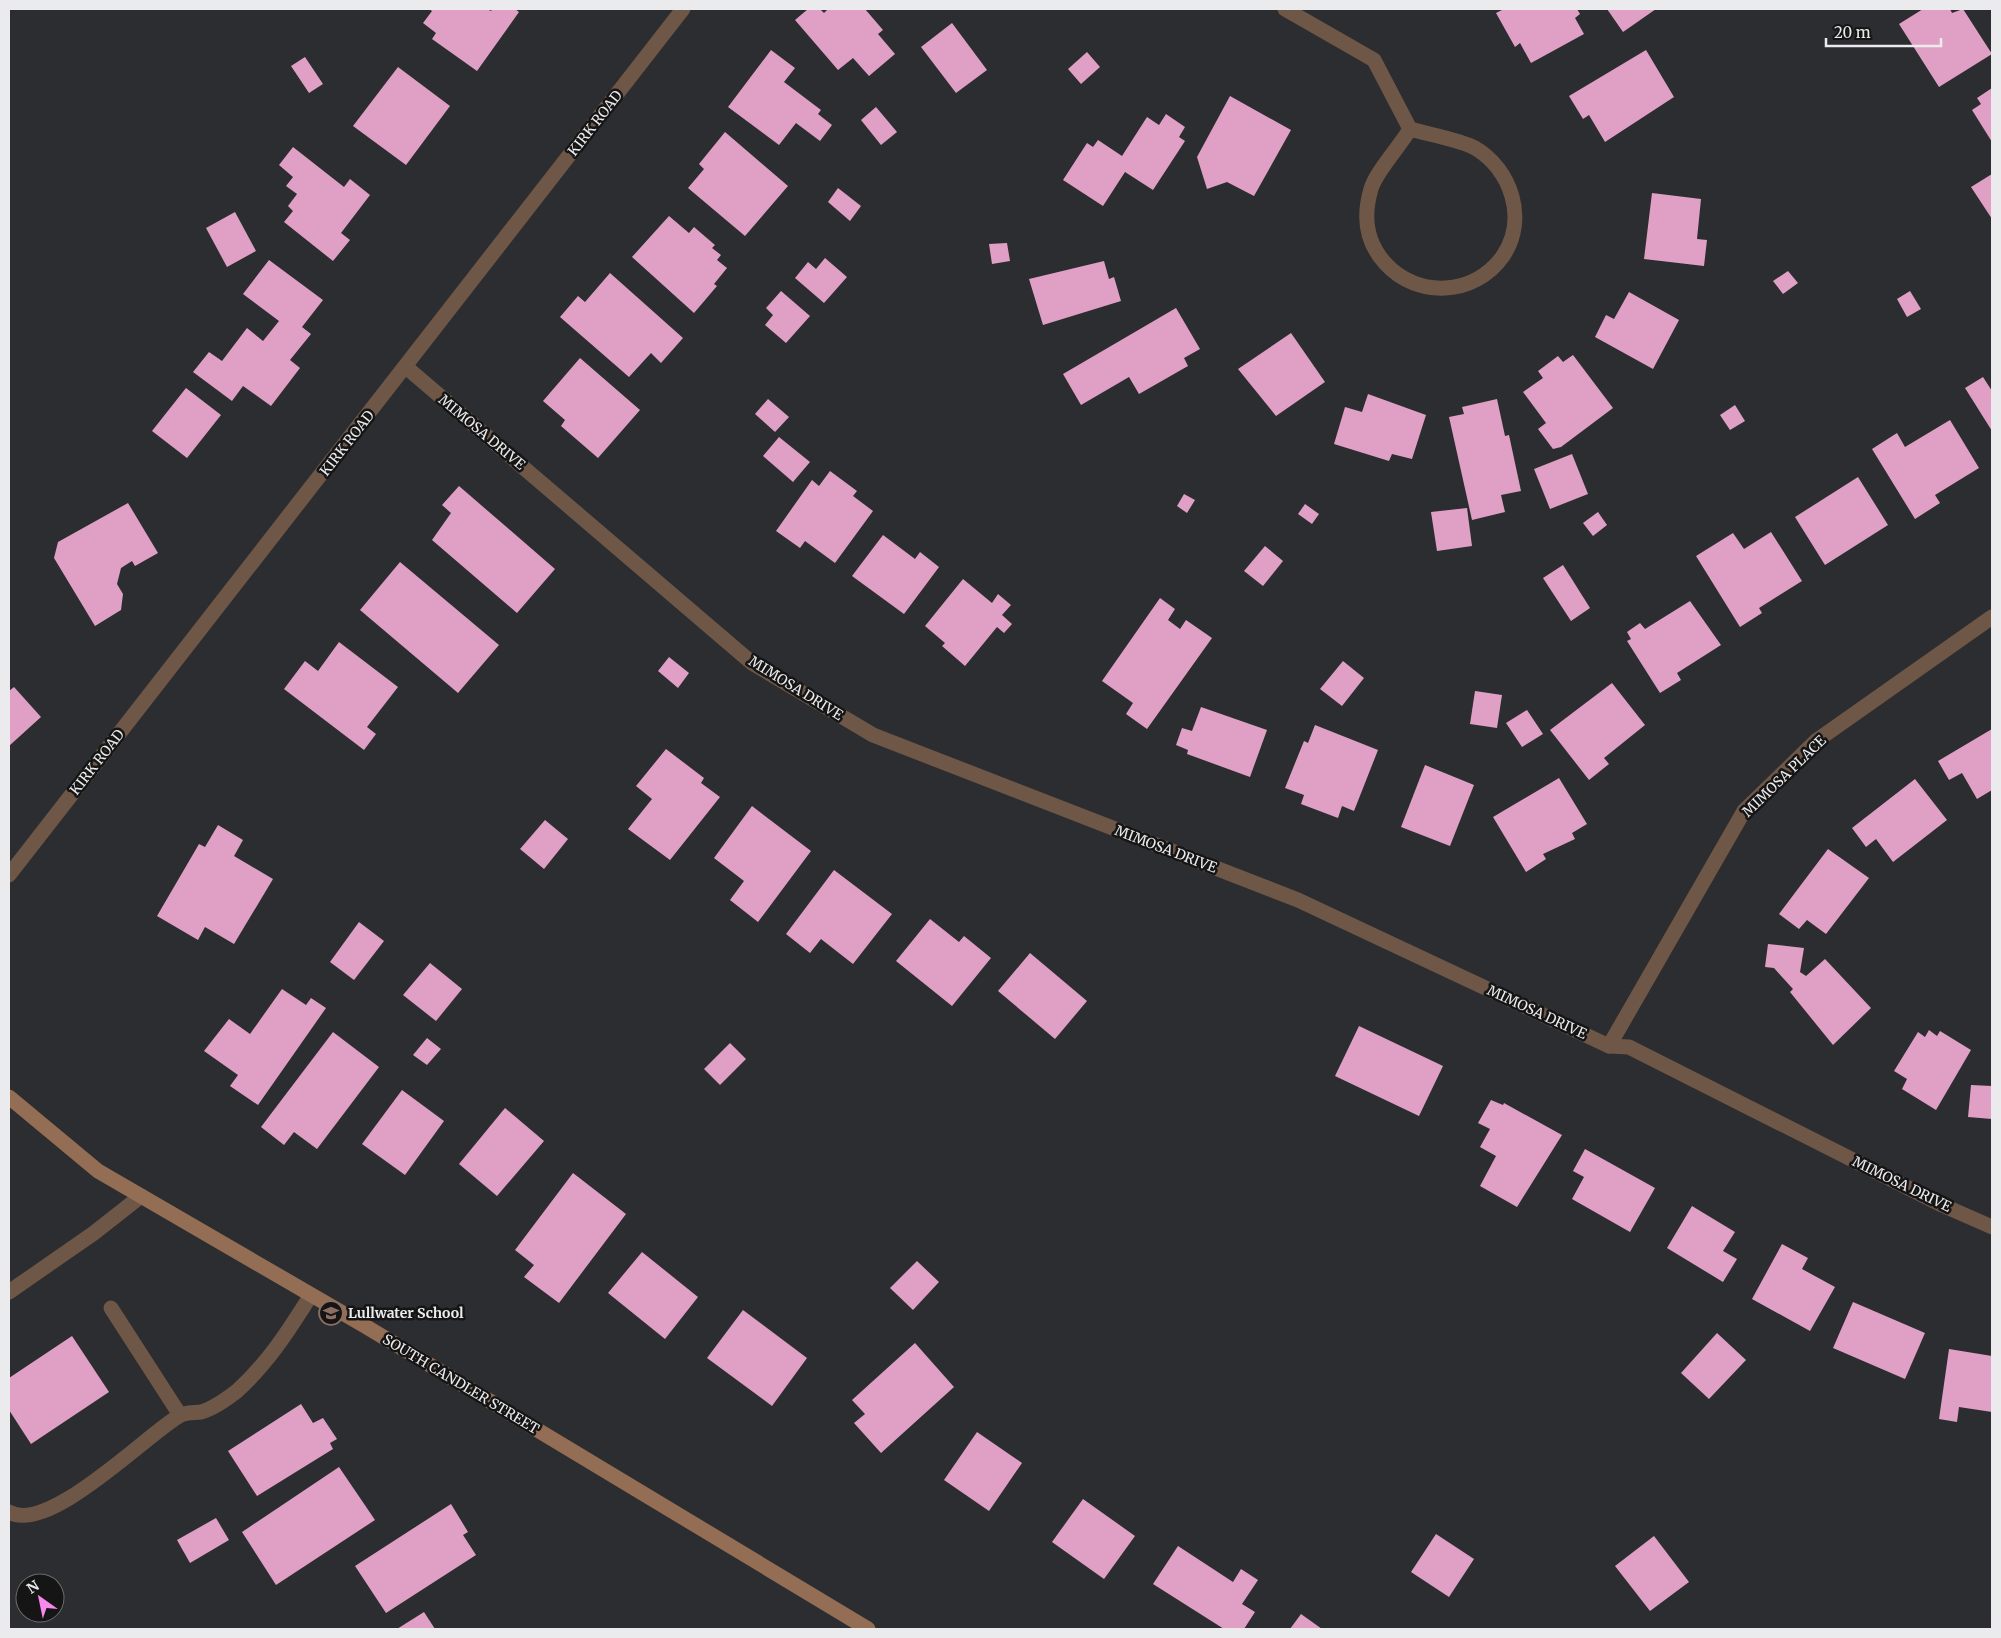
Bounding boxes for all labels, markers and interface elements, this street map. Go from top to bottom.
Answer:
scale bar [1826,15,1941,47]
text: 20 m [1834,23,1871,42]
street label: KIRK ROAD [564,86,626,159]
street label: MIMOSA DRIVE [435,390,529,474]
street label: KIRK ROAD [316,406,378,479]
street label: MIMOSA DRIVE [745,652,847,724]
street label: KIRK ROAD [66,725,128,798]
street label: MIMOSA PLACE [1738,731,1830,821]
street label: MIMOSA DRIVE [1112,821,1220,877]
street label: MIMOSA DRIVE [1484,981,1590,1043]
street label: MIMOSA DRIVE [1850,1152,1955,1216]
school or university icon: Lullwater School [318,1300,344,1326]
place label: Lullwater School [348,1304,464,1322]
street label: SOUTH CANDLER STREET [379,1330,543,1438]
north arrow [15,1573,65,1623]
text: N [23,1577,42,1598]

